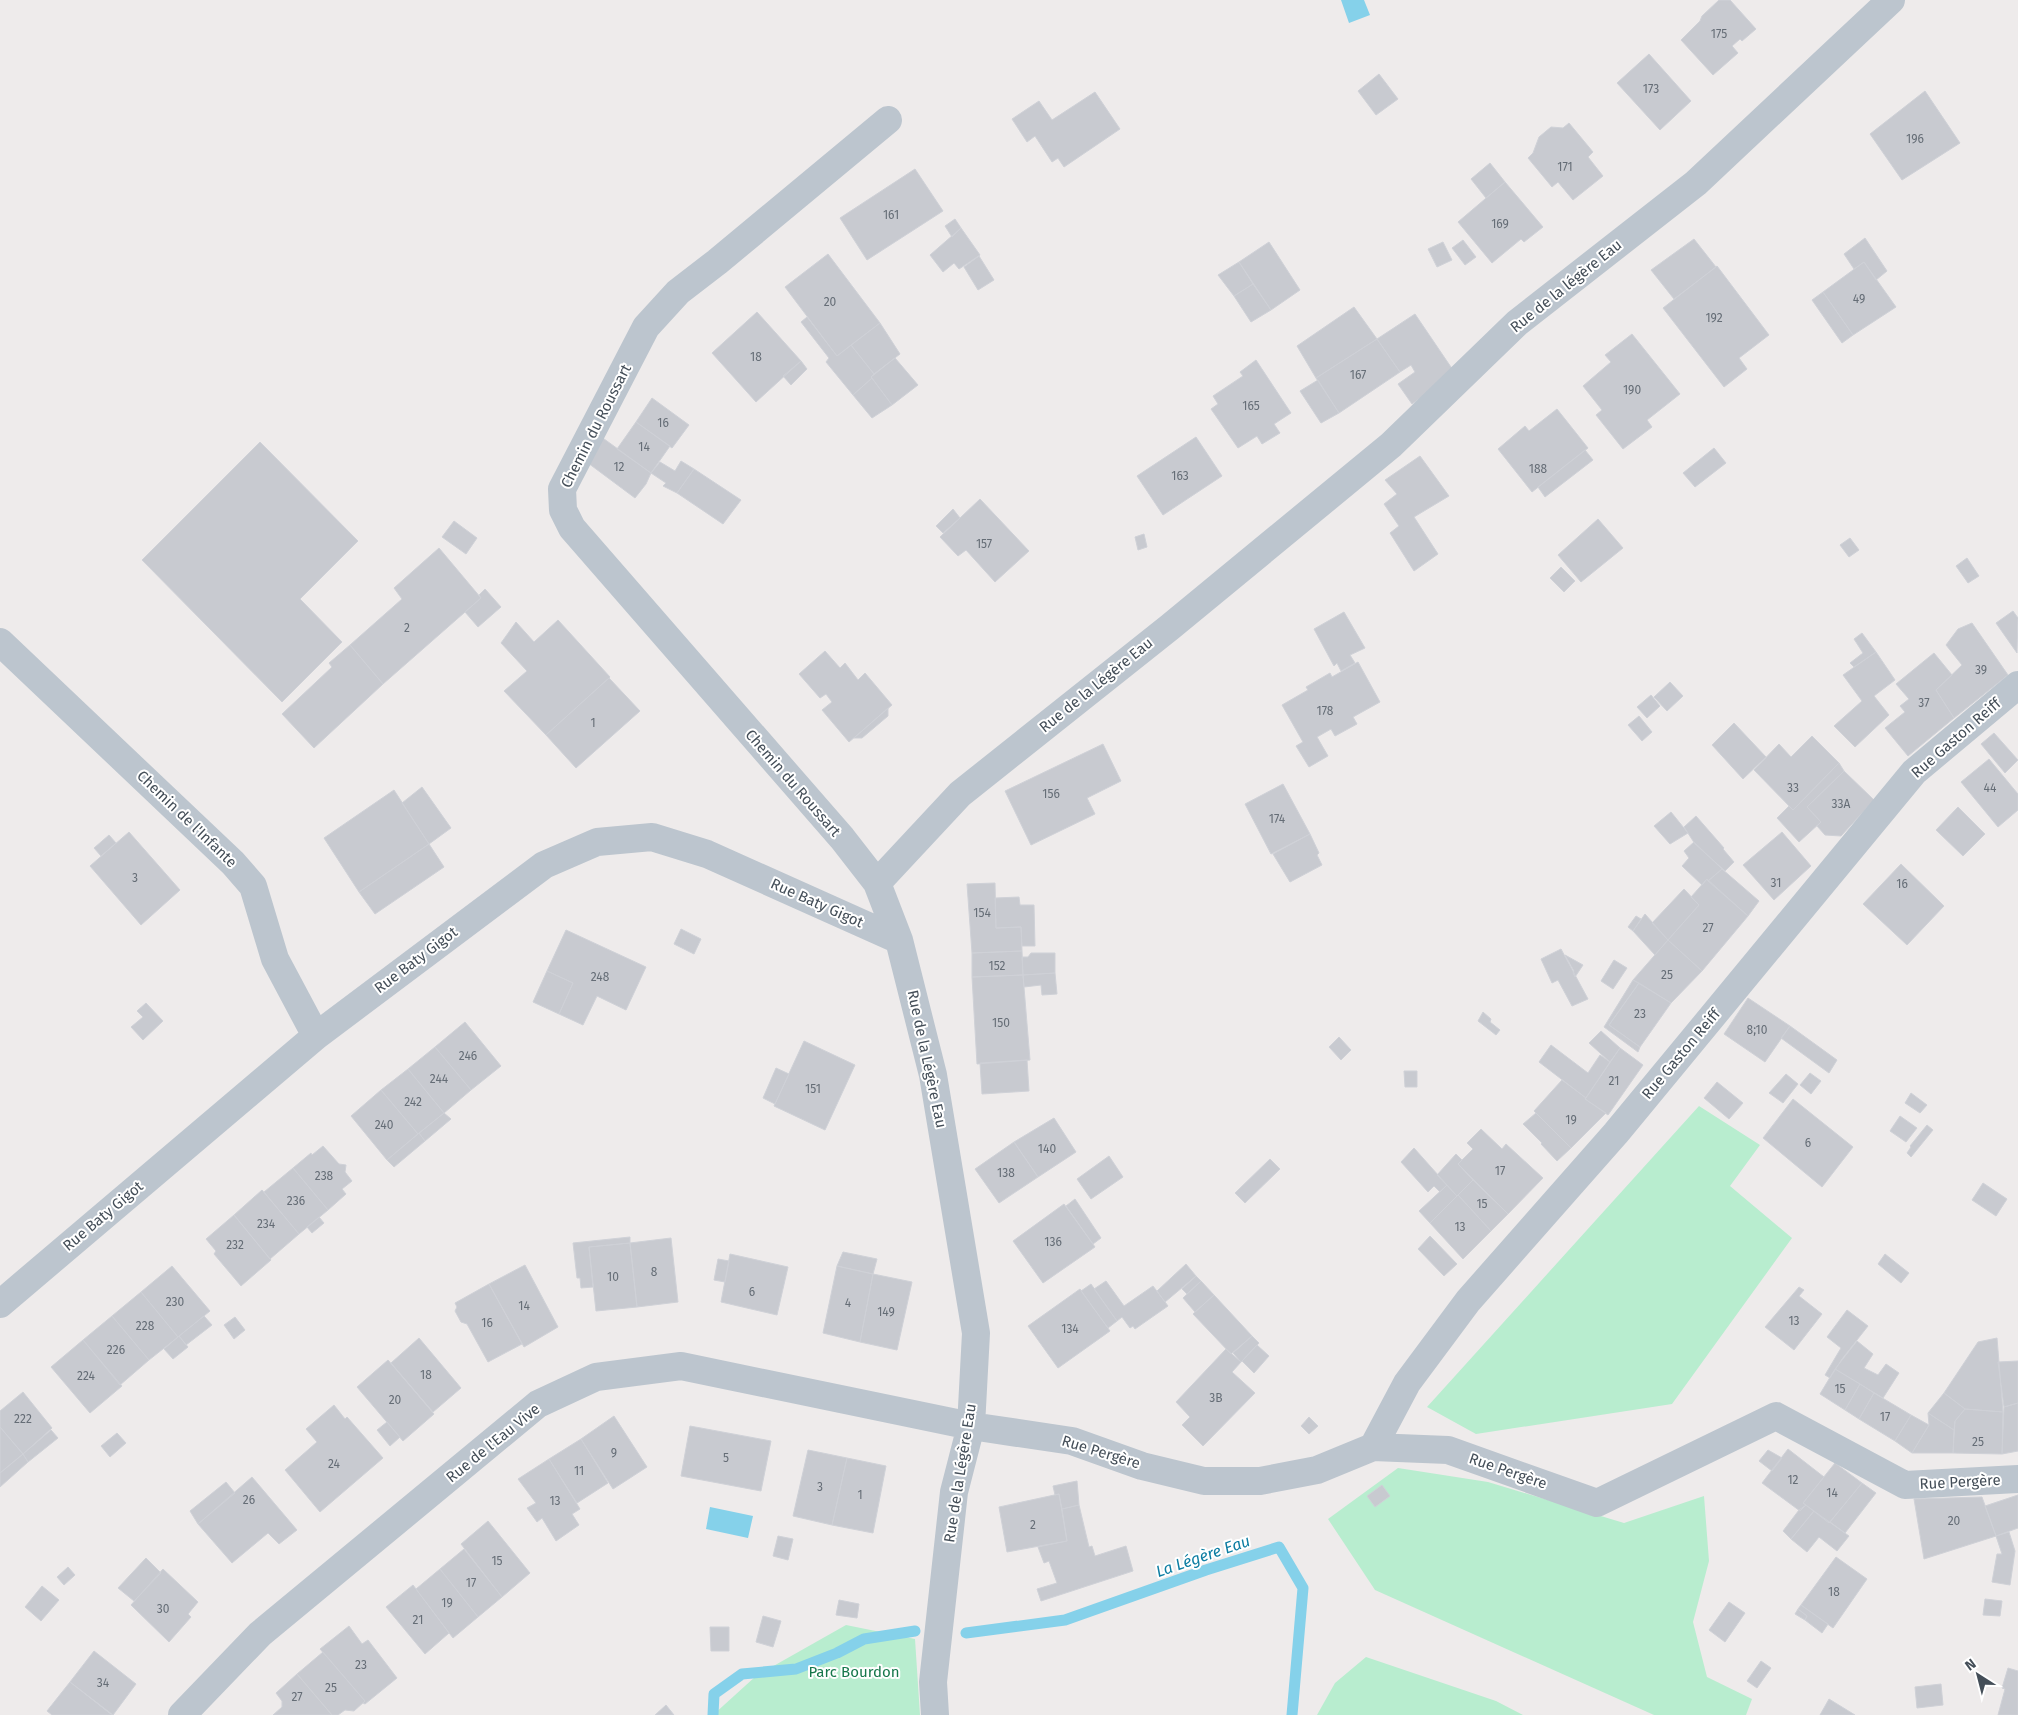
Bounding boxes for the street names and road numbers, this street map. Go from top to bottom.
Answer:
street label: Rue de la légère Eau [1507,236,1625,336]
street label: Chemin du Roussart [557,361,635,491]
street label: Rue de la Légère Eau [1036,634,1156,736]
street label: Rue Gaston Reiff [1908,694,2005,782]
street label: Chemin du Roussart [742,726,845,841]
street label: Chemin de l'Infante [133,767,241,871]
street label: Rue Baty Gigot [768,875,867,932]
street label: Rue Baty Gigot [371,923,462,997]
street label: Rue de la Légère Eau [904,988,950,1130]
street label: Rue Gaston Reiff [1638,1004,1725,1103]
street label: Rue Baty Gigot [59,1177,147,1255]
street label: Rue de l'Eau Vive [443,1400,543,1486]
street label: Rue de la Légère Eau [940,1402,980,1544]
street label: Rue Pergère [1060,1432,1142,1472]
street label: Rue Pergère [1467,1449,1549,1493]
street label: Rue Pergère [1919,1471,2001,1493]

